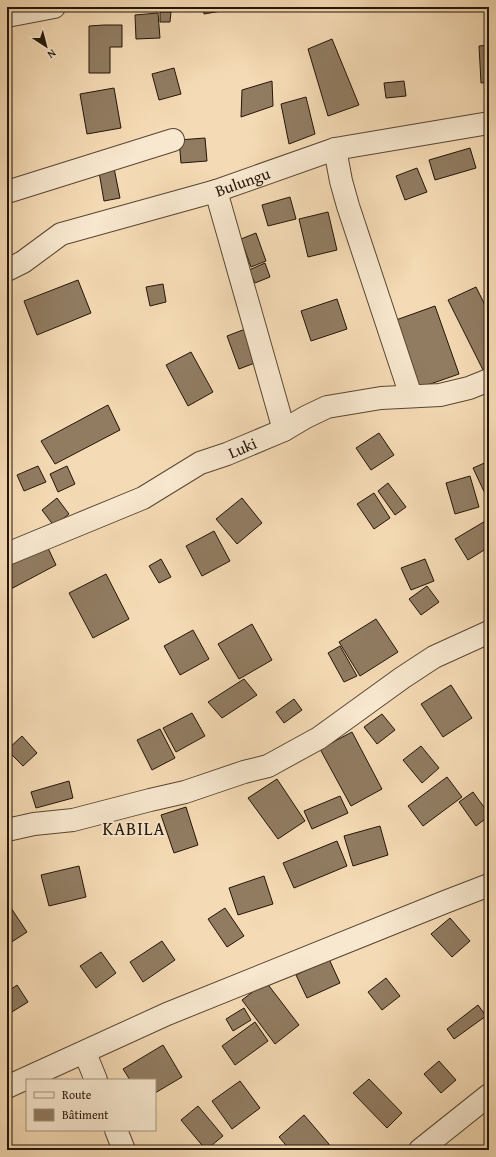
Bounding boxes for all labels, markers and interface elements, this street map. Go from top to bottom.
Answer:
north arrow [26,26,66,66]
text: N [44,45,60,63]
street label: Bulungu [212,161,273,202]
street label: Luki [224,431,261,464]
district label: KABILA [103,815,166,842]
legend [26,1079,156,1131]
text: Route [62,1086,92,1103]
text: Bâtiment [62,1106,109,1123]

